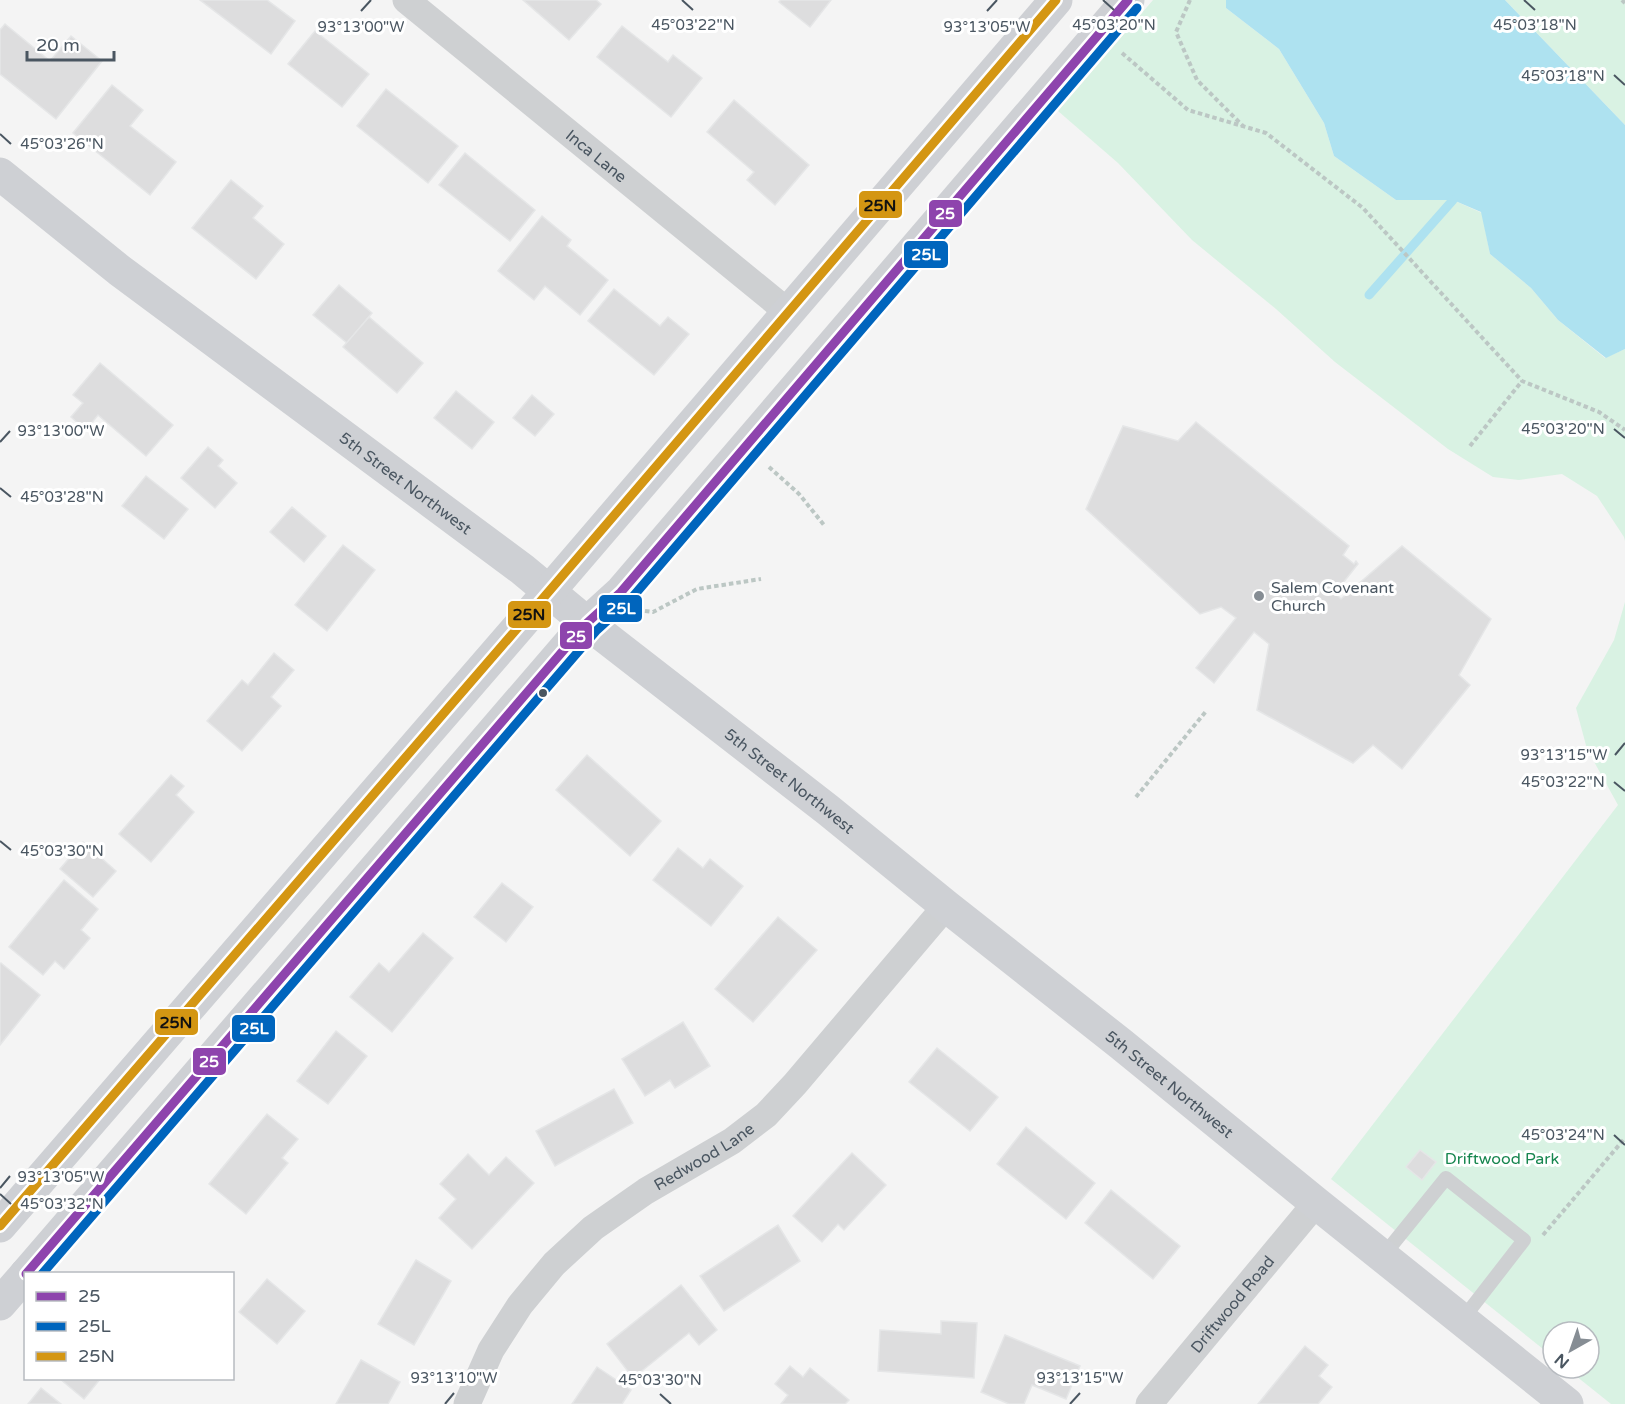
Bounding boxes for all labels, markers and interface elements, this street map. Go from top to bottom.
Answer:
text: 45°03'22"N [651,16,735,34]
text: 45°03'20"N [1072,16,1156,34]
text: 45°03'18"N [1493,16,1577,34]
text: 93°13'00"W [318,18,404,36]
text: 93°13'05"W [944,18,1030,36]
scale bar [27,24,114,62]
text: 20 m [36,34,80,56]
text: 45°03'18"N [1521,67,1605,85]
street label: Inca Lane [561,126,630,187]
text: 45°03'26"N [20,135,104,153]
line badge: 25N [858,190,903,219]
text: 25N [864,196,896,216]
line badge: 25 [928,199,963,228]
text: 25 [935,204,955,224]
line badge: 25L [903,240,949,269]
text: 25L [911,245,941,265]
text: 45°03'20"N [1521,420,1605,438]
text: 93°13'00"W [18,422,104,440]
street label: 5th Street Northwest [335,428,475,539]
text: 45°03'28"N [20,488,104,506]
place label: Salem Covenant Church [1271,578,1394,616]
marker: Salem Covenant Church [1252,589,1266,603]
line badge: 25L [598,594,643,623]
text: 25L [606,599,636,619]
line badge: 25N [507,600,552,629]
text: 25N [513,605,545,625]
line badge: 25 [559,621,593,650]
text: 25 [566,627,586,647]
unlabelled marker [537,687,549,699]
street label: 5th Street Northwest [720,724,858,838]
text: 93°13'15"W [1521,746,1607,764]
text: 45°03'22"N [1521,773,1605,791]
text: 45°03'30"N [20,842,104,860]
line badge: 25N [154,1008,199,1036]
text: 25N [160,1013,192,1033]
line badge: 25L [231,1014,276,1043]
text: 25L [239,1019,269,1039]
street label: 5th Street Northwest [1101,1026,1237,1143]
line badge: 25 [192,1047,227,1076]
text: 25 [199,1052,219,1072]
street label: Redwood Lane [650,1119,758,1195]
text: 45°03'24"N [1521,1126,1605,1144]
park label: Driftwood Park [1445,1149,1559,1169]
text: 93°13'05"W [18,1168,104,1186]
text: 45°03'32"N [20,1195,104,1213]
street label: Driftwood Road [1187,1252,1279,1357]
legend [24,1272,234,1380]
text: 25 [78,1285,101,1307]
text: 25L [78,1315,112,1337]
north arrow [1541,1320,1601,1380]
text: 25N [78,1345,115,1367]
text: N [1551,1349,1573,1373]
text: 93°13'10"W [411,1369,497,1387]
text: 93°13'15"W [1037,1369,1123,1387]
text: 45°03'30"N [618,1371,702,1389]

